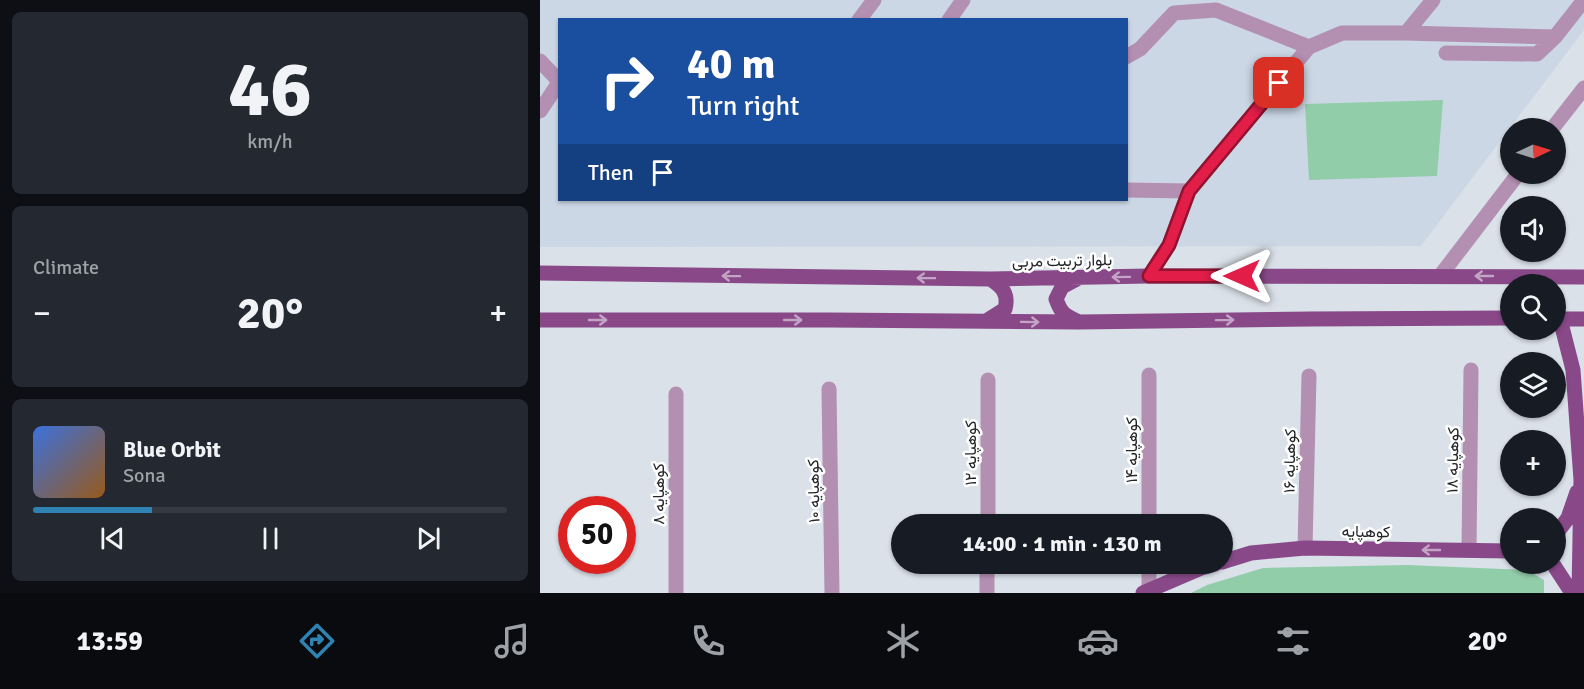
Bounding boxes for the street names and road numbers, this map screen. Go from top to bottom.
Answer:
street label: بلوار تربیت مربی [1012,250,1112,272]
street label: کوهپایه ۱۴ [1122,417,1143,483]
street label: کوهپایه ۱۲ [961,420,982,486]
street label: کوهپایه ۱۸ [1442,427,1465,493]
street label: کوهپایه ۱۶ [1279,429,1302,493]
street label: کوهپایه ۱۰ [803,459,826,523]
street label: کوهپایه ۸ [649,463,670,525]
street label: کوهپایه [1341,522,1390,543]

